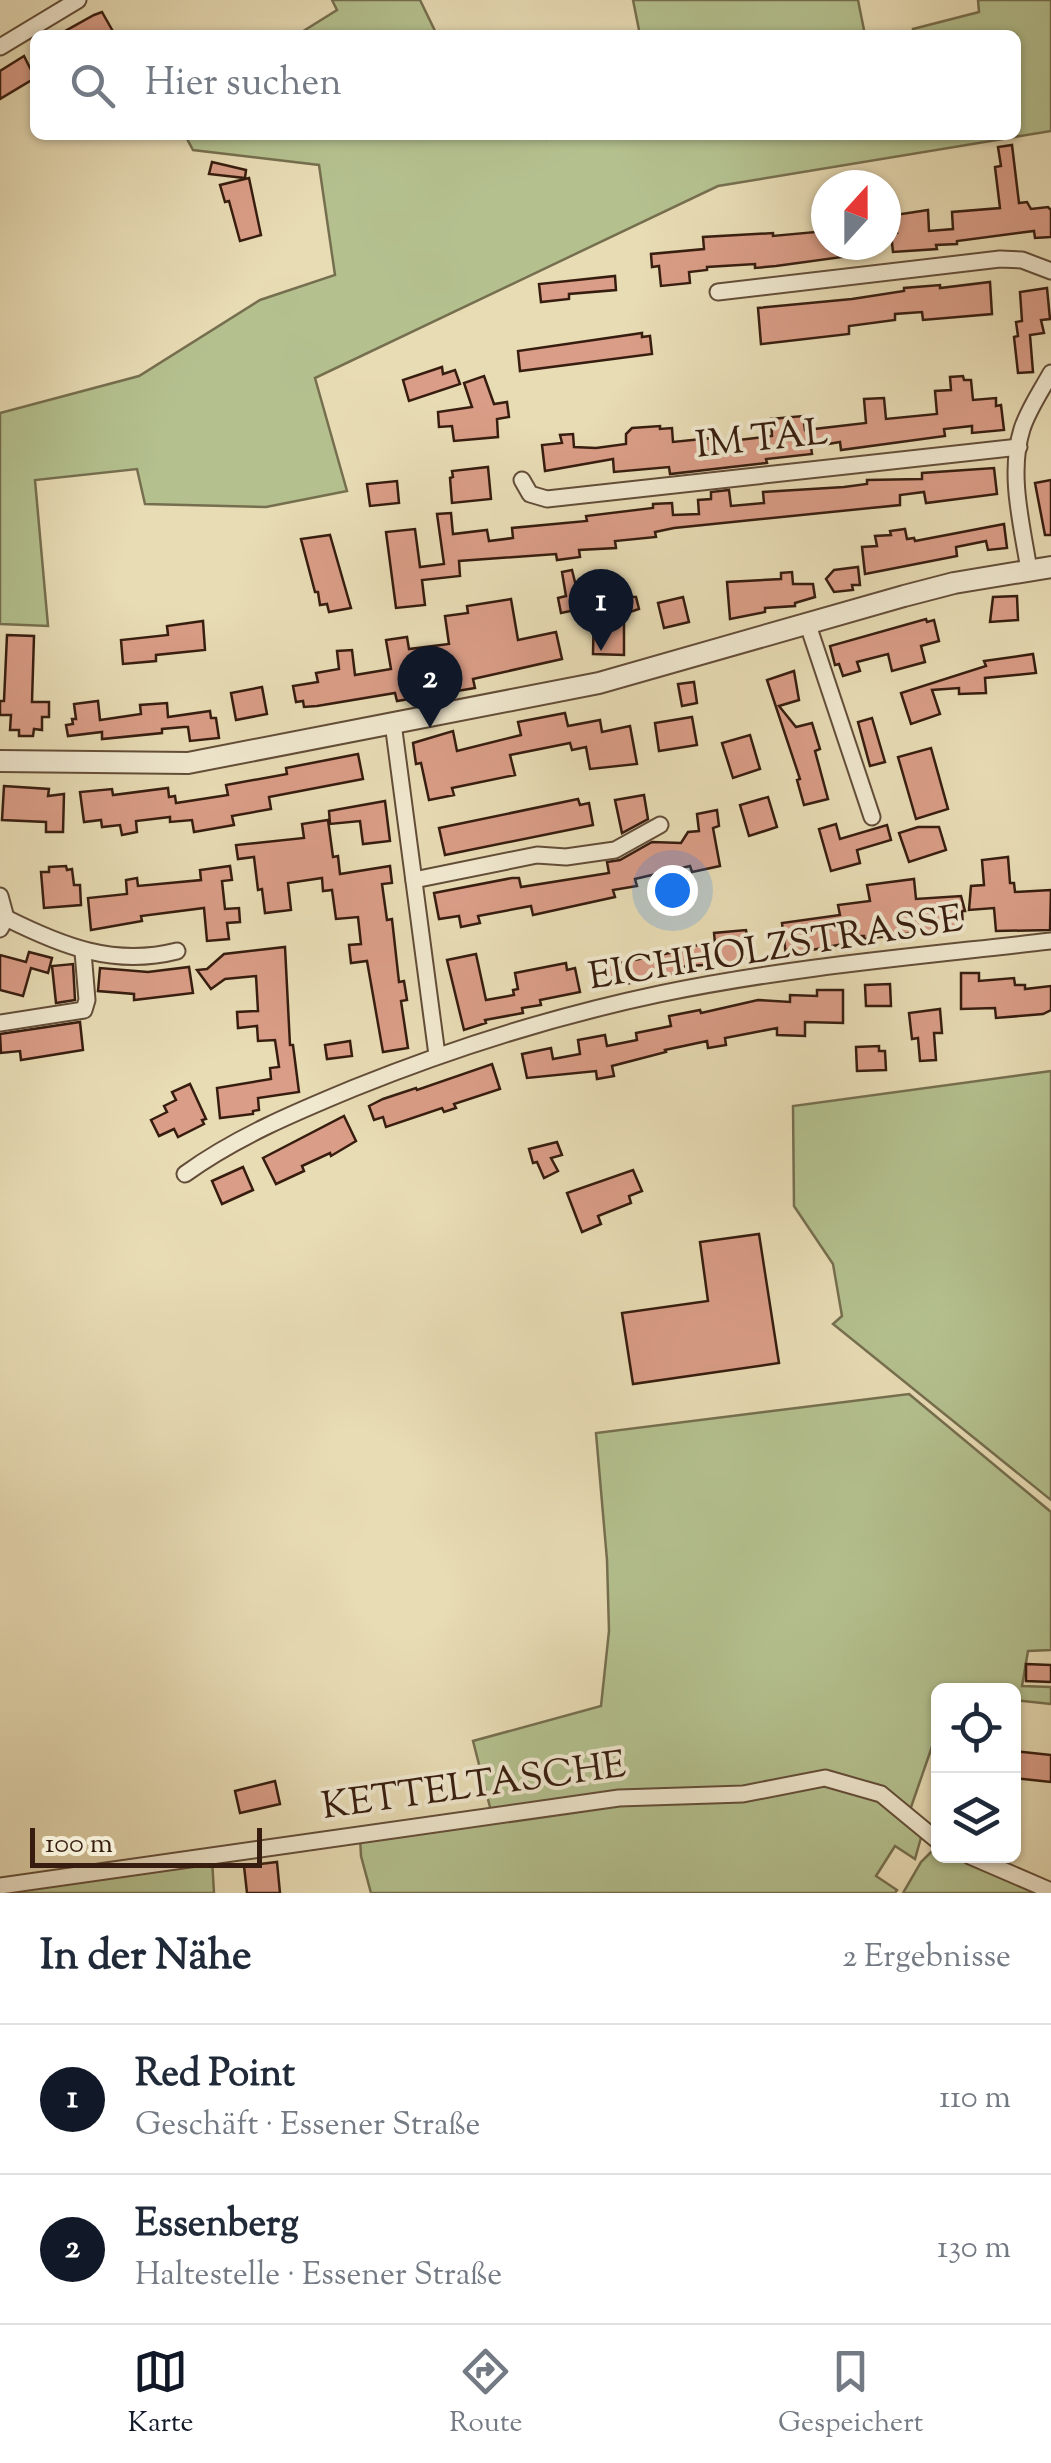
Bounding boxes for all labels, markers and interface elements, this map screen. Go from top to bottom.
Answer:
search box [30,30,1021,140]
icon: search [65,58,120,113]
text: Hier suchen [145,58,342,112]
north arrow [811,170,901,260]
street label: IM TAL [693,407,831,475]
pin: 1 [568,568,634,651]
pin: 2 [398,646,462,728]
your location [647,865,698,916]
street label: EICHHOLZSTRASSE [585,894,967,1006]
map controls [931,1683,1021,1863]
button: locate [931,1683,1021,1773]
street label: KETTELTASCHE [319,1740,630,1836]
button: layers [931,1773,1021,1863]
scale bar [30,1823,262,1868]
text: 100 m [45,1825,113,1865]
text: In der Nähe [40,1928,252,1988]
text: 2 Ergebnisse [842,1935,1011,1981]
text: Red Point [135,2049,295,2103]
text: 1 [67,2076,78,2122]
text: 110 m [939,2076,1011,2122]
text: Geschäft · Essener Straße [135,2103,480,2149]
text: Essenberg [135,2199,299,2253]
text: 2 [65,2226,80,2272]
text: 130 m [937,2226,1011,2272]
text: Haltestelle · Essener Straße [135,2253,502,2299]
tab: Karte [128,2344,194,2444]
tab: Route [449,2344,523,2444]
tab: Gespeichert [778,2344,923,2444]

